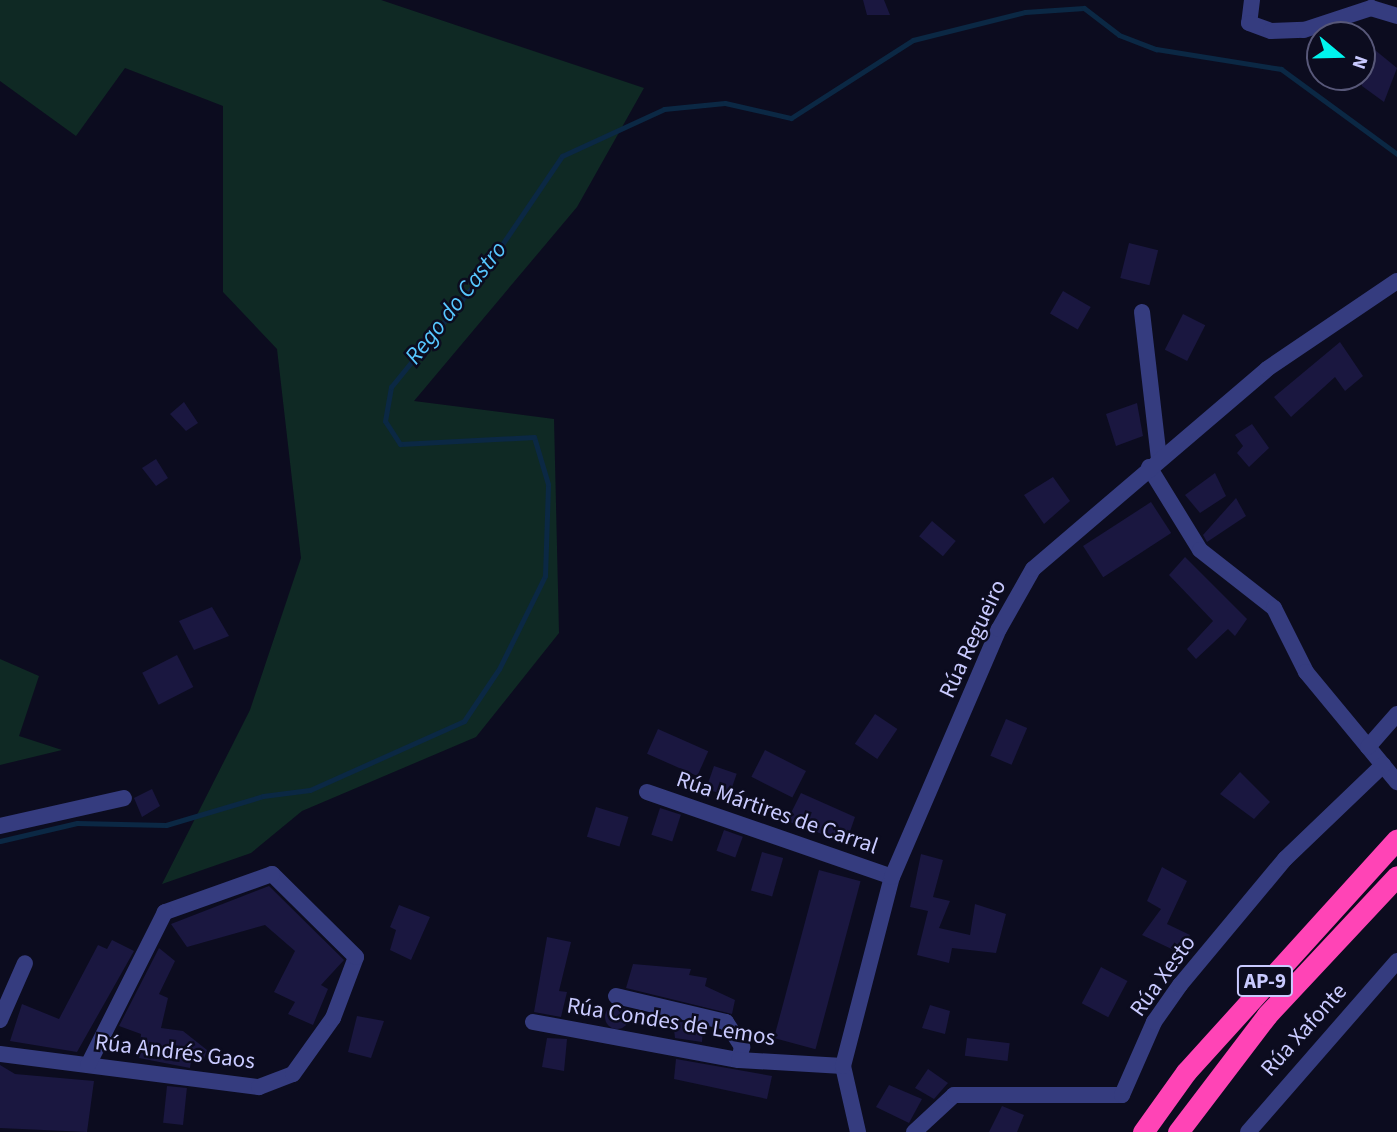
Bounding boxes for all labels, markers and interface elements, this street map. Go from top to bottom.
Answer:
north arrow [1306,21,1376,91]
text: N [1345,52,1374,73]
water label: Rego do Castro [399,236,513,370]
street label: Rúa Regueiro [934,576,1012,702]
street label: Rúa Mártires de Carral [673,766,881,860]
street label: Rúa Xesto [1124,930,1202,1022]
road number: AP-9 [1235,964,1295,998]
street label: Rúa Xafonte [1255,978,1353,1082]
street label: Rúa Condes de Lemos [565,992,777,1052]
street label: Rúa Andrés Gaos [93,1029,257,1075]

